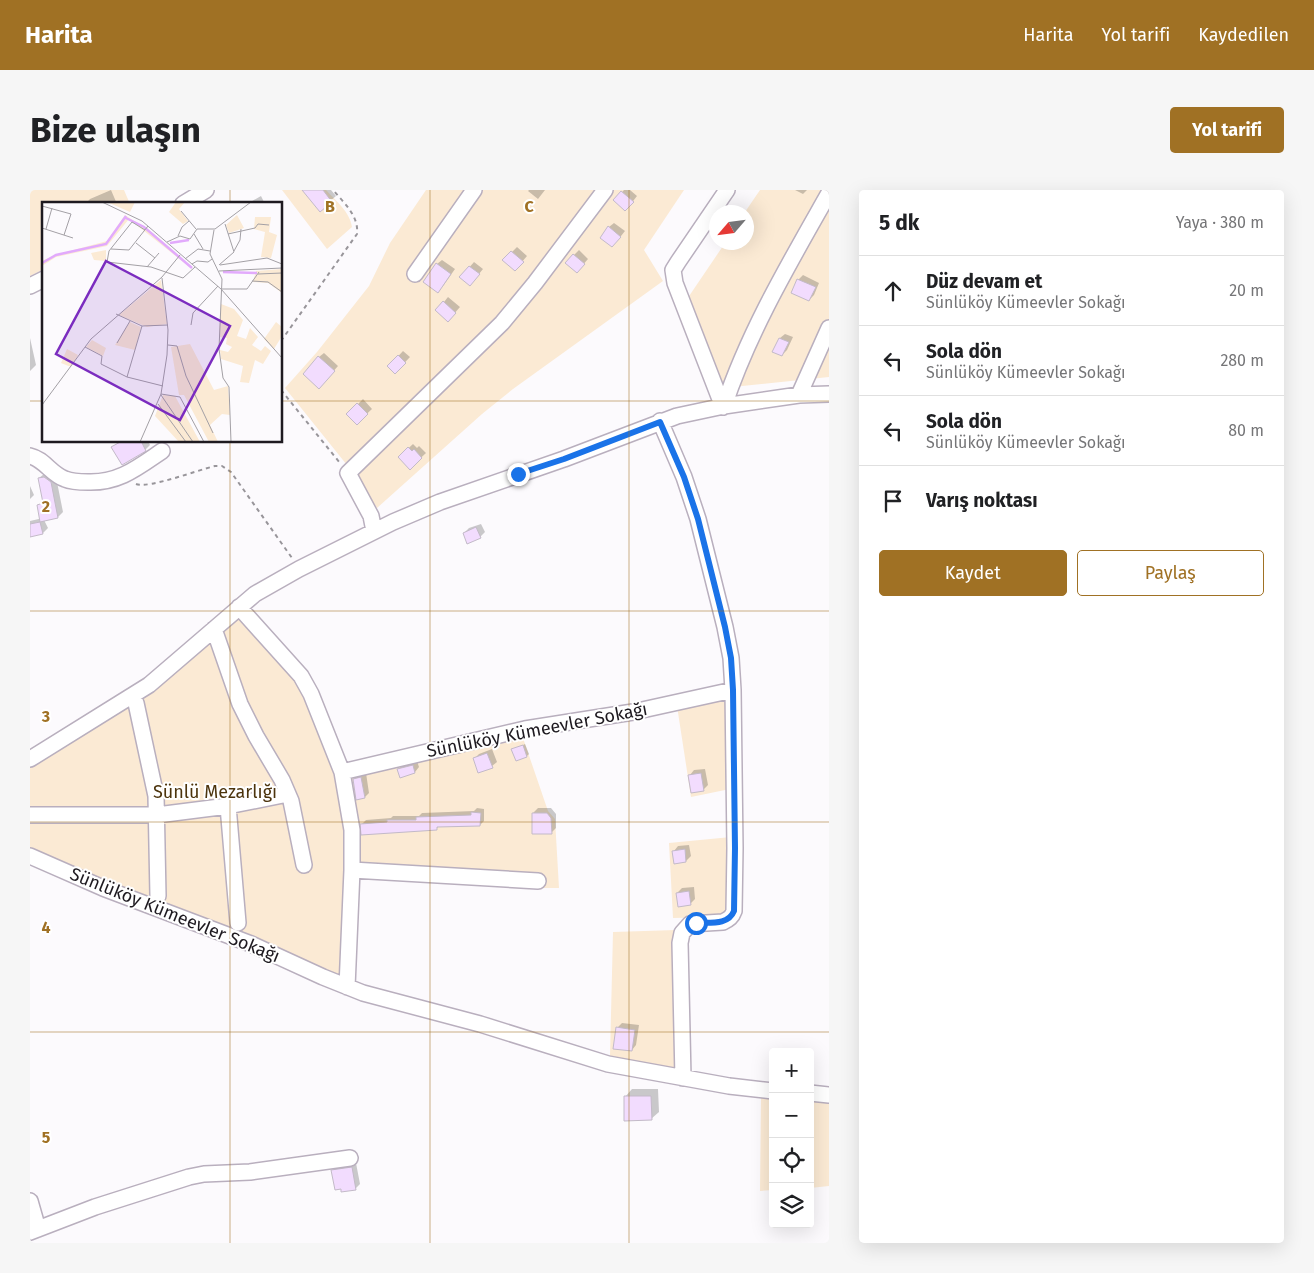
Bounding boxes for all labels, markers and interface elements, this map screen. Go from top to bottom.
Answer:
text: Harita [25,21,93,49]
text: Harita [1023,24,1074,46]
text: Yol tarifi [1102,24,1170,46]
text: Kaydedilen [1198,24,1289,46]
button: Yol tarifi [1170,107,1284,153]
text: Bize ulaşın [30,109,201,151]
text: B [325,197,335,216]
text: C [524,197,534,216]
inset map [42,202,282,442]
north arrow [709,205,754,250]
text: 5 dk [879,210,919,236]
text: Yaya · 380 m [1176,213,1264,232]
text: Düz devam et [926,270,1042,293]
icon: ahead [879,277,907,305]
text: 20 m [1229,281,1264,300]
text: Sünlüköy Kümeevler Sokağı [926,293,1126,312]
text: Sola dön [926,340,1002,363]
icon: left [879,347,907,375]
text: 280 m [1220,351,1264,370]
text: Sünlüköy Kümeevler Sokağı [926,363,1126,382]
text: Sola dön [926,410,1002,433]
icon: left [879,417,907,445]
text: 80 m [1228,421,1264,440]
text: Sünlüköy Kümeevler Sokağı [926,433,1126,452]
route end [507,463,530,486]
icon: arrive [879,487,907,515]
text: Varış noktası [926,489,1038,512]
text: 2 [42,497,50,516]
button: Kaydet [879,550,1067,596]
button: Paylaş [1077,550,1264,596]
street label: Sünlüköy Kümeevler Sokağı [425,698,649,762]
text: 3 [41,707,50,726]
park label: Sünlü Mezarlığı [153,781,277,803]
street label: Sünlüköy Kümeevler Sokağı [67,863,283,967]
route start [685,912,708,935]
text: 4 [41,918,51,937]
map controls [769,1048,814,1228]
button: + [769,1048,814,1093]
button: − [769,1093,814,1138]
text: 5 [42,1128,51,1147]
button: locate [769,1138,814,1183]
button: layers [769,1183,814,1228]

